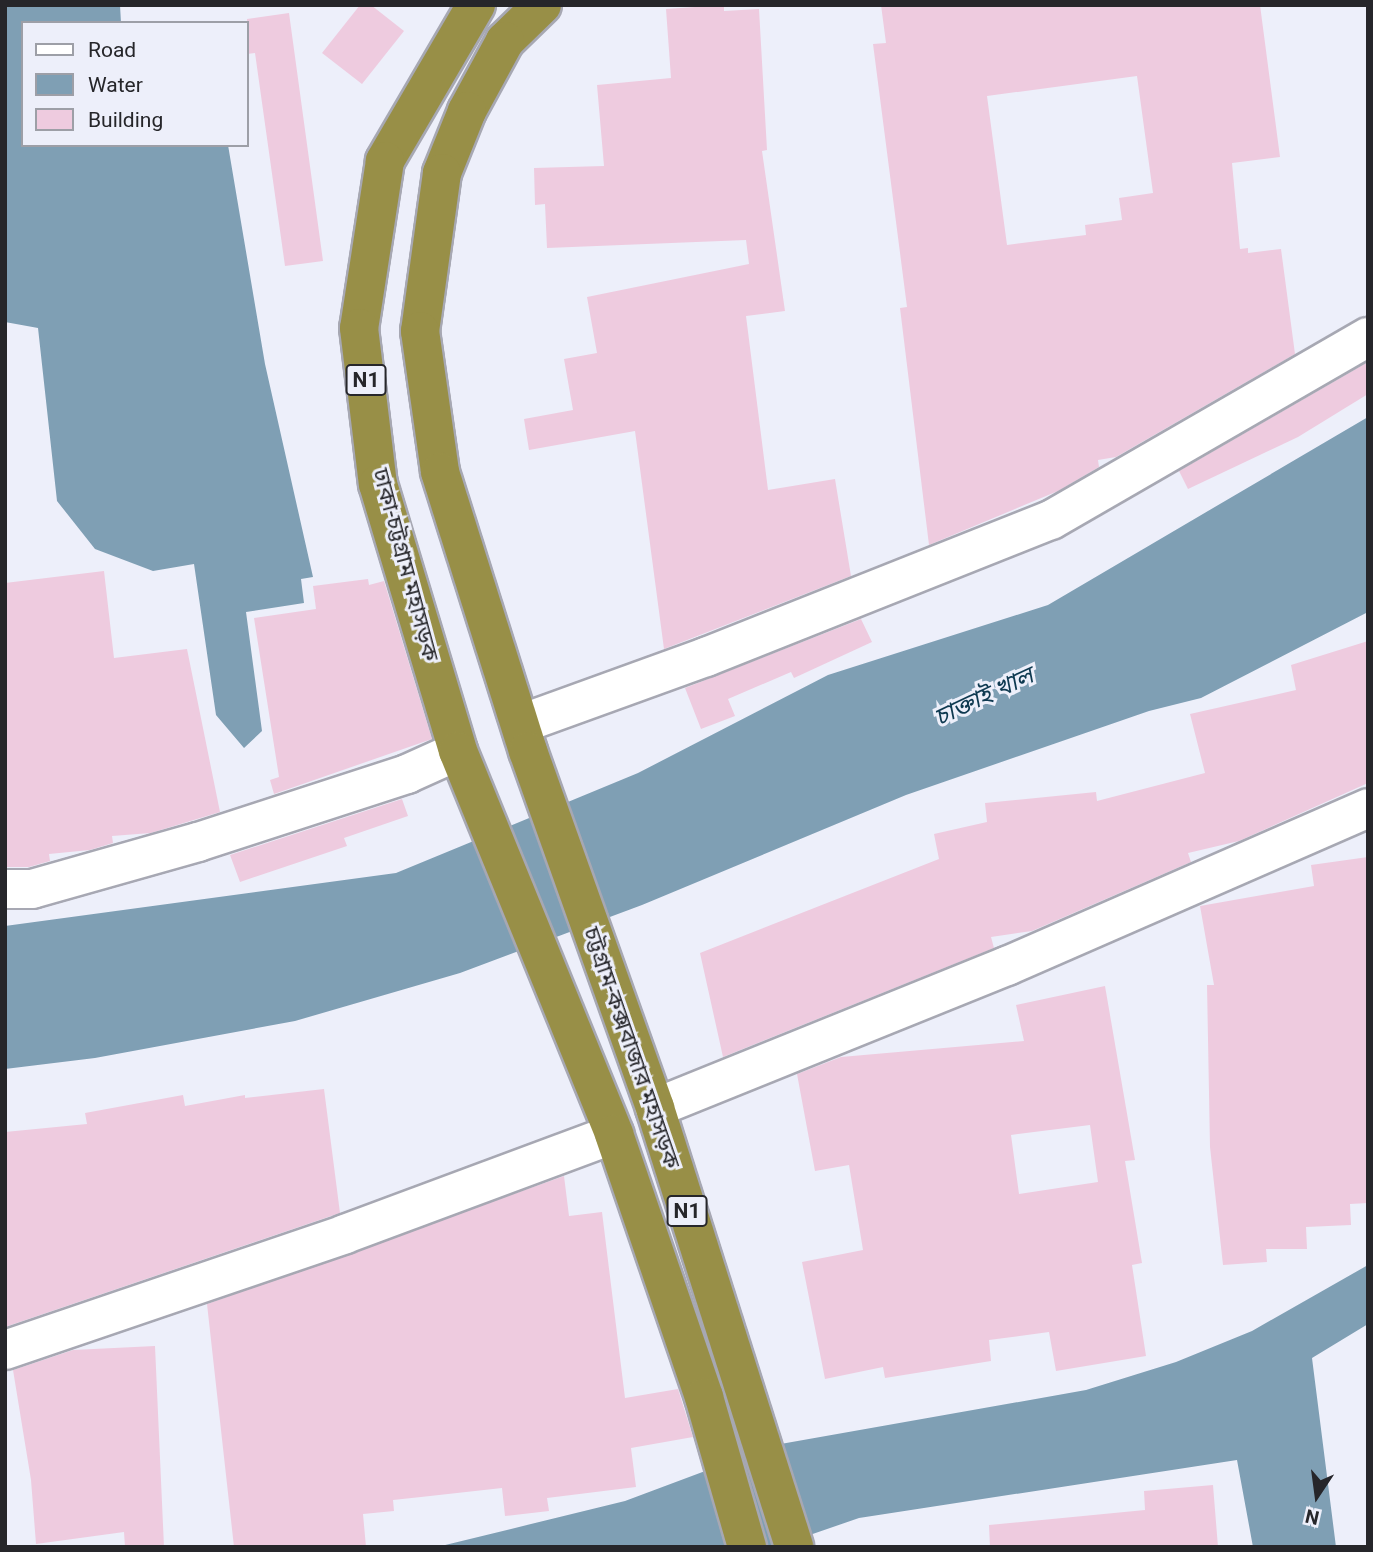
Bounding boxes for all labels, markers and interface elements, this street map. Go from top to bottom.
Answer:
legend [21,21,248,147]
text: Road [88,38,136,62]
text: Water [88,73,143,97]
text: Building [88,108,163,132]
road number: N1 [345,362,387,398]
street label: ঢাকা-চট্টগ্রাম মহাসড়ক [366,465,444,665]
water label: চাক্তাই খাল [930,662,1038,732]
street label: চট্টগ্রাম-কক্সবাজার মহাসড়ক [577,924,685,1172]
road number: N1 [666,1194,708,1228]
north arrow [1282,1461,1352,1531]
text: N [1303,1504,1321,1530]

